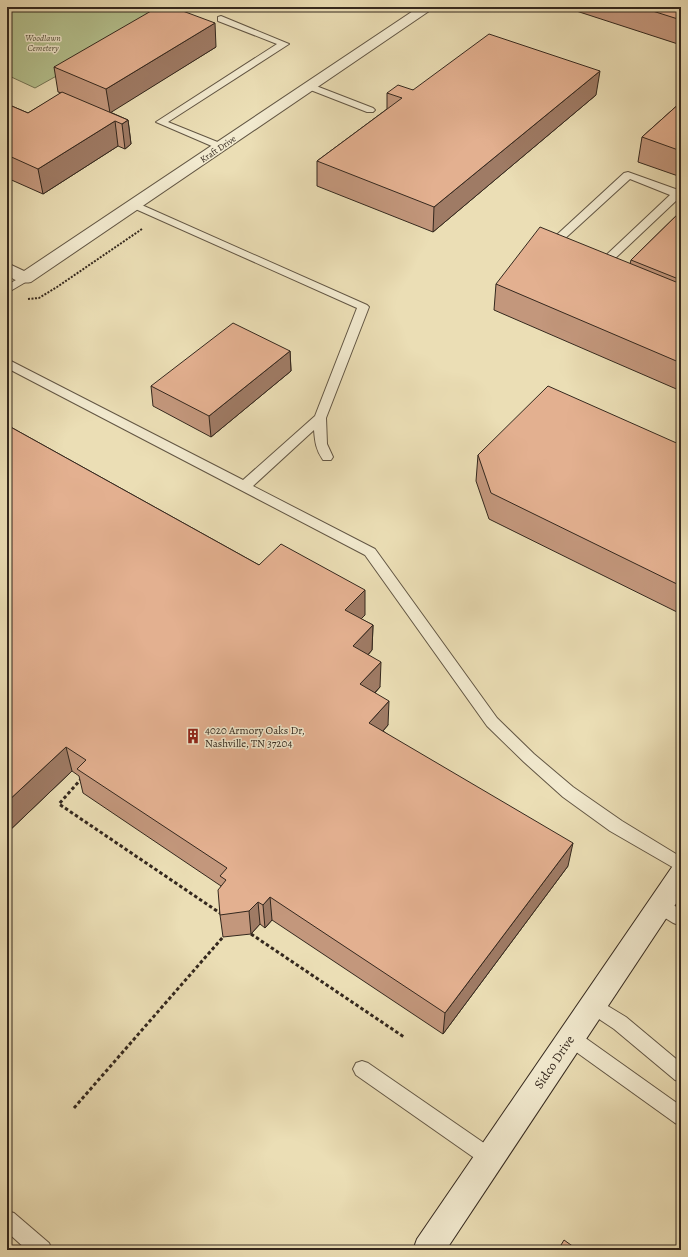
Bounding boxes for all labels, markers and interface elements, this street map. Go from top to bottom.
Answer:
park label: Woodlawn Cemetery [25,32,61,54]
street label: Kraft Drive [198,133,238,165]
place label: 4020 Armory Oaks Dr, Nashville, TN 37204 [205,723,305,751]
building icon: 4020 Armory Oaks Dr, Nashville, TN 37204 [184,727,202,745]
street label: Sidco Drive [530,1032,578,1092]

